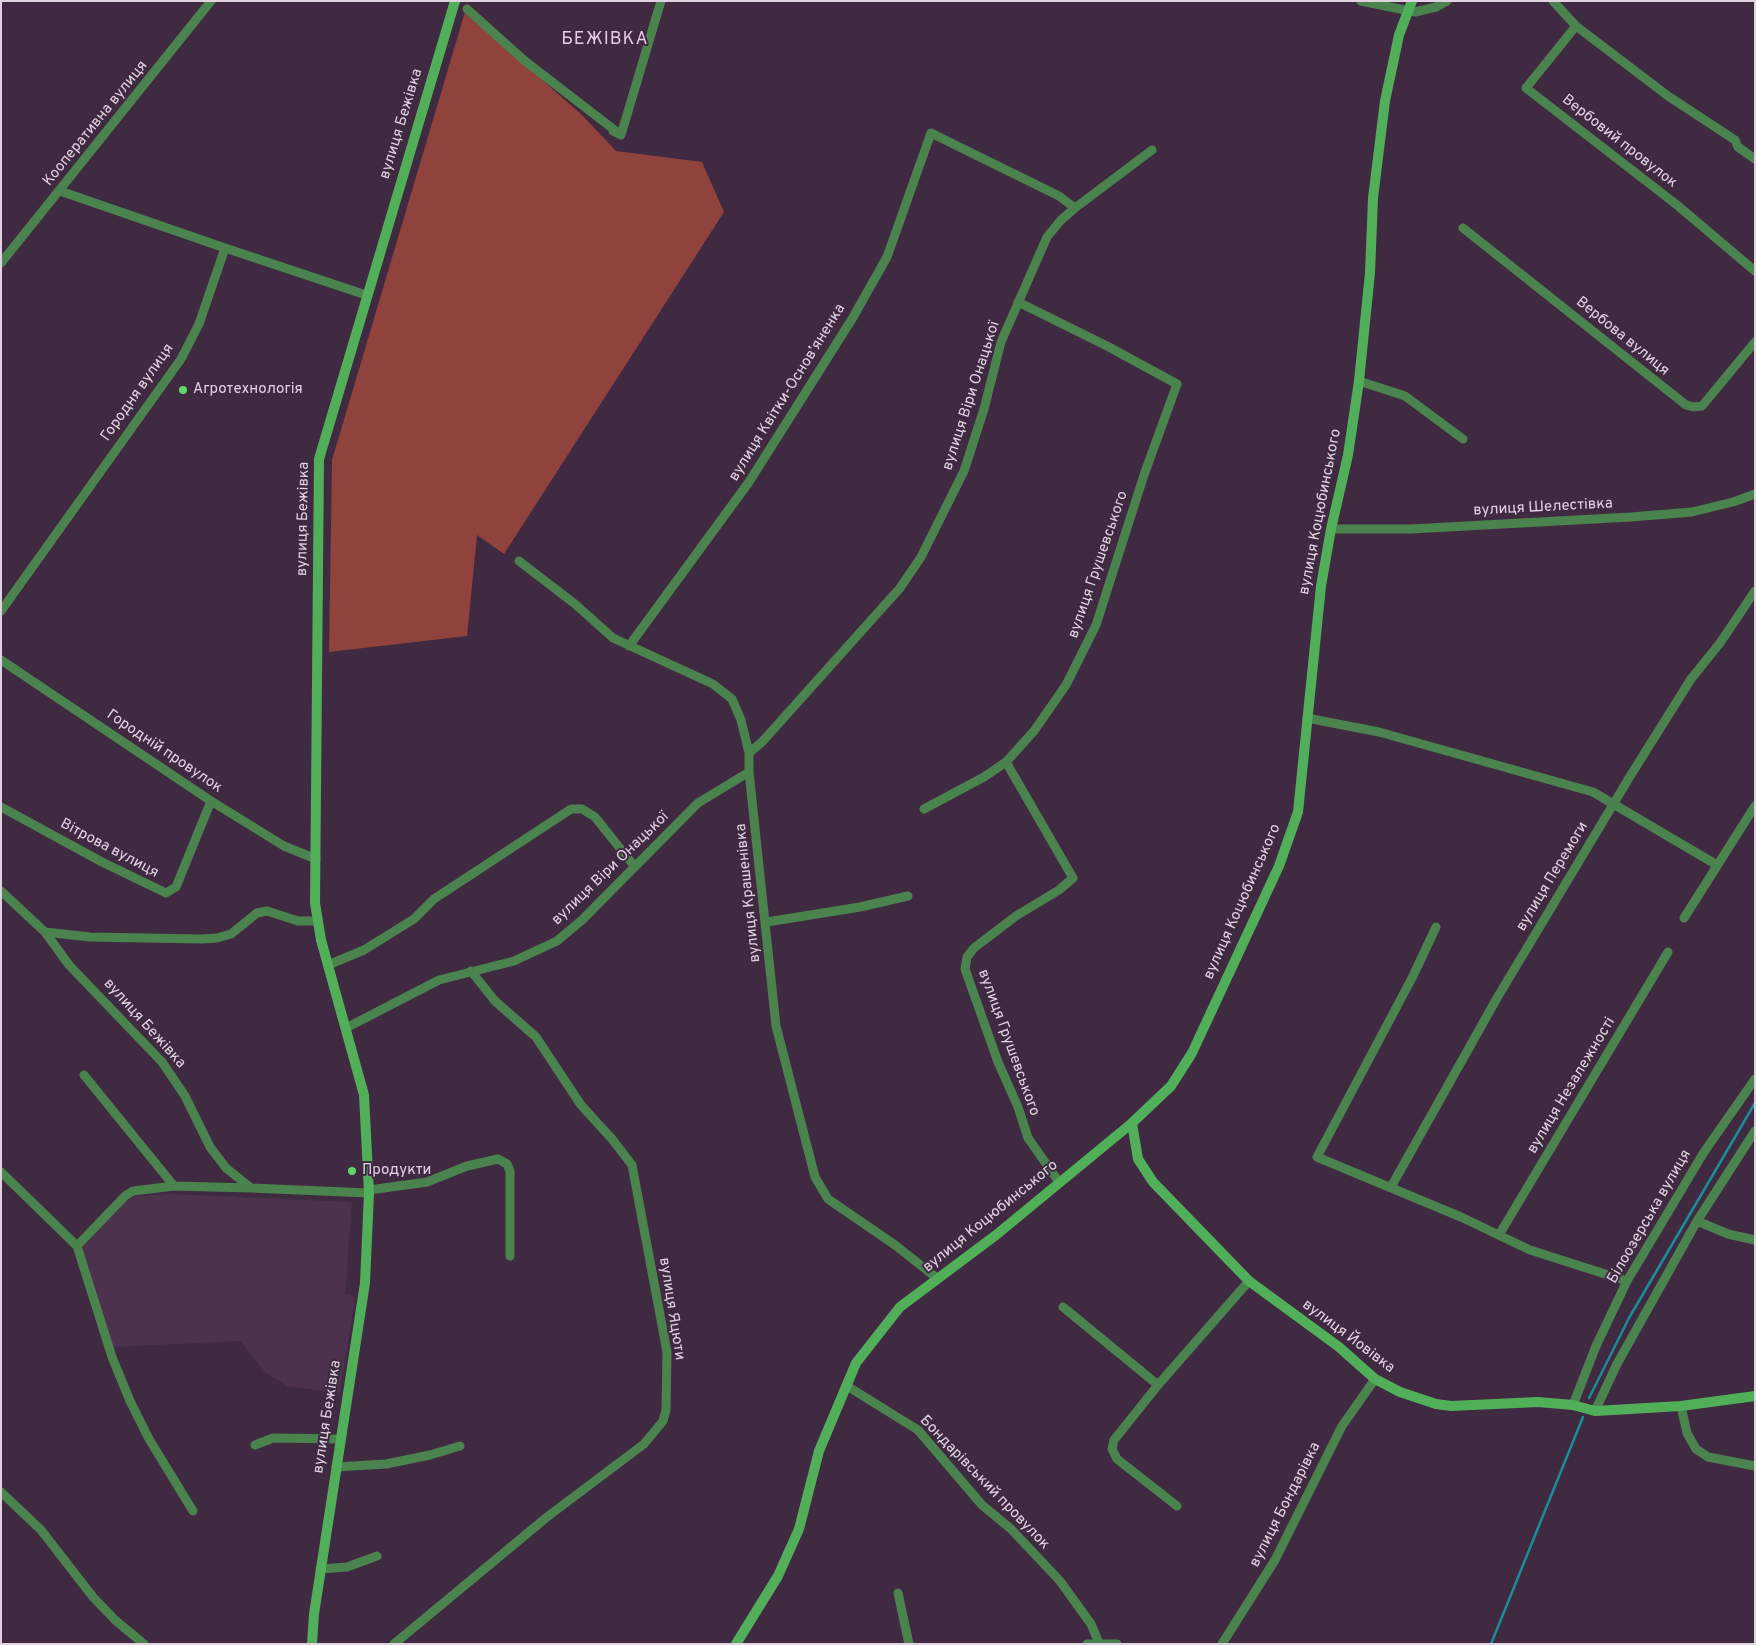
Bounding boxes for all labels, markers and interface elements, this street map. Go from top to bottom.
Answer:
district label: БЕЖІВКА [560,29,650,51]
street label: Кооперативна вулиця [40,58,152,190]
street label: вулиця Бежівка [377,67,427,181]
street label: Вербовий провулок [1558,91,1680,193]
street label: Вербова вулиця [1572,294,1672,380]
street label: вулиця Квітки-Основʼяненка [726,301,850,485]
street label: вулиця Віри Онацької [939,319,1005,473]
street label: Городня вулиця [98,341,178,445]
place label: Агротехнологія [193,381,303,399]
marker: Агротехнологія [177,384,189,396]
street label: вулиця Коцюбинського [1296,428,1346,596]
street label: вулиця Бежівка [294,462,314,576]
street label: вулиця Грушевського [1065,489,1133,641]
street label: вулиця Шелестівка [1473,495,1613,521]
street label: Городній провулок [103,707,225,797]
street label: вулиця Віри Онацької [549,809,673,929]
street label: Вітрова вулиця [57,815,161,883]
street label: вулиця Перемоги [1513,819,1593,935]
street label: вулиця Коцюбинського [1201,821,1285,983]
street label: вулиця Крашенівка [733,823,765,963]
street label: вулиця Грушевського [973,967,1043,1119]
street label: вулиця Бежівка [99,975,189,1073]
street label: вулиця Незалежності [1524,1015,1620,1157]
street label: Білоозерська вулиця [1604,1147,1696,1287]
street label: вулиця Коцюбинського [920,1157,1062,1277]
place label: Продукти [362,1162,431,1180]
marker: Продукти [346,1165,358,1177]
street label: вулиця Яцюти [654,1256,688,1362]
street label: вулиця Йовівка [1298,1296,1398,1378]
street label: вулиця Бежівка [310,1359,346,1475]
street label: Бондарівський провулок [915,1412,1053,1554]
street label: вулиця Бондарівка [1247,1440,1325,1570]

